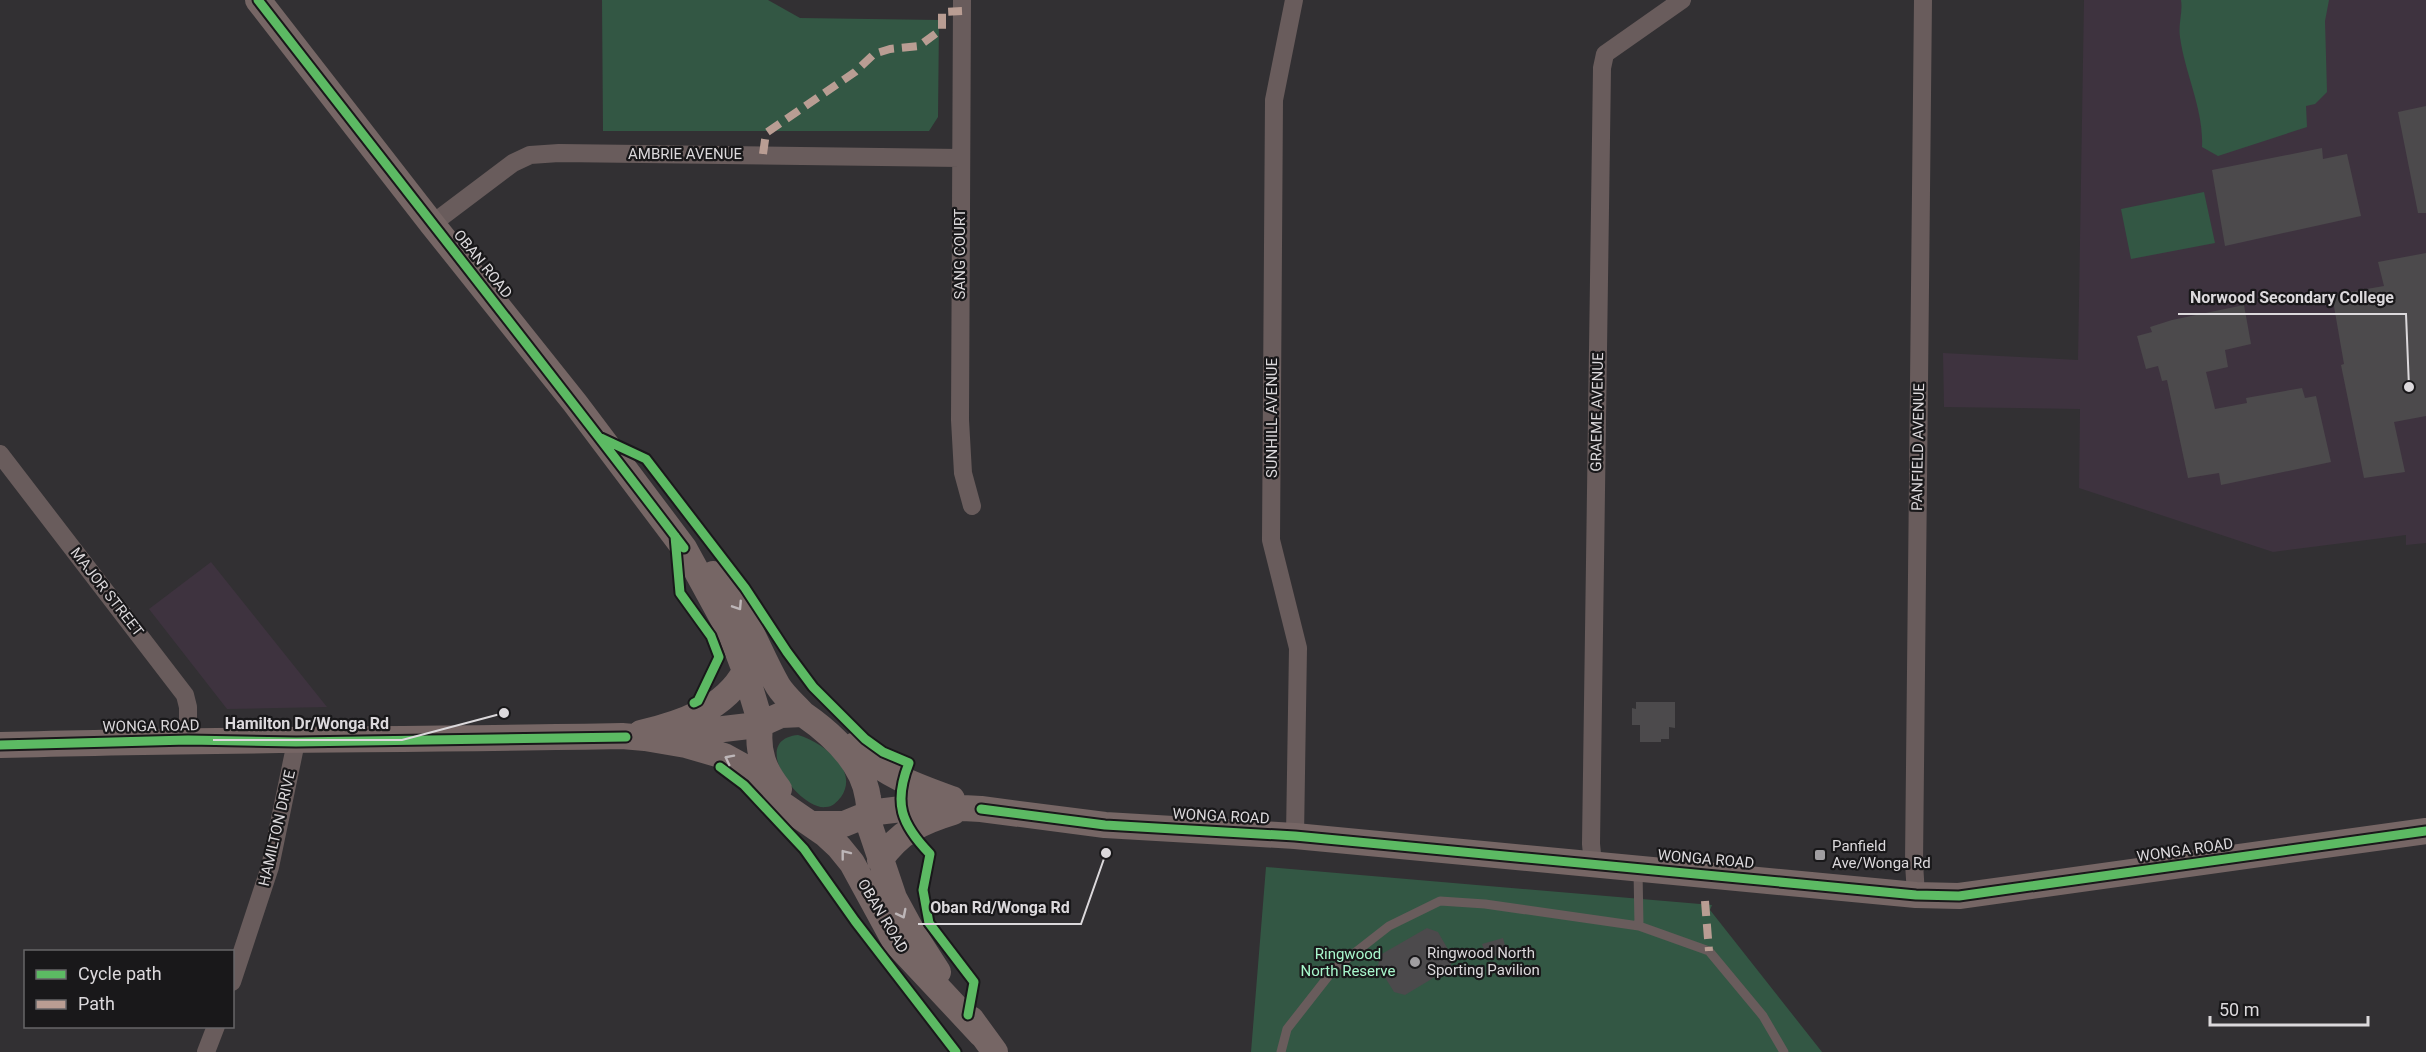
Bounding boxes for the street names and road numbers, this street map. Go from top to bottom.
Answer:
street label: AMBRIE AVENUE [628,145,742,163]
street label: SANG COURT [951,209,969,299]
street label: OBAN ROAD [450,226,516,302]
street label: GRAEME AVENUE [1587,352,1607,472]
street label: SUNHILL AVENUE [1263,357,1281,478]
street label: PANFIELD AVENUE [1908,383,1928,511]
street label: MAJOR STREET [67,544,147,640]
street label: WONGA ROAD [102,716,200,736]
street label: HAMILTON DRIVE [255,768,299,888]
street label: WONGA ROAD [1172,804,1270,828]
street label: WONGA ROAD [2136,834,2234,866]
street label: WONGA ROAD [1657,846,1755,872]
street label: OBAN ROAD [854,876,912,956]

